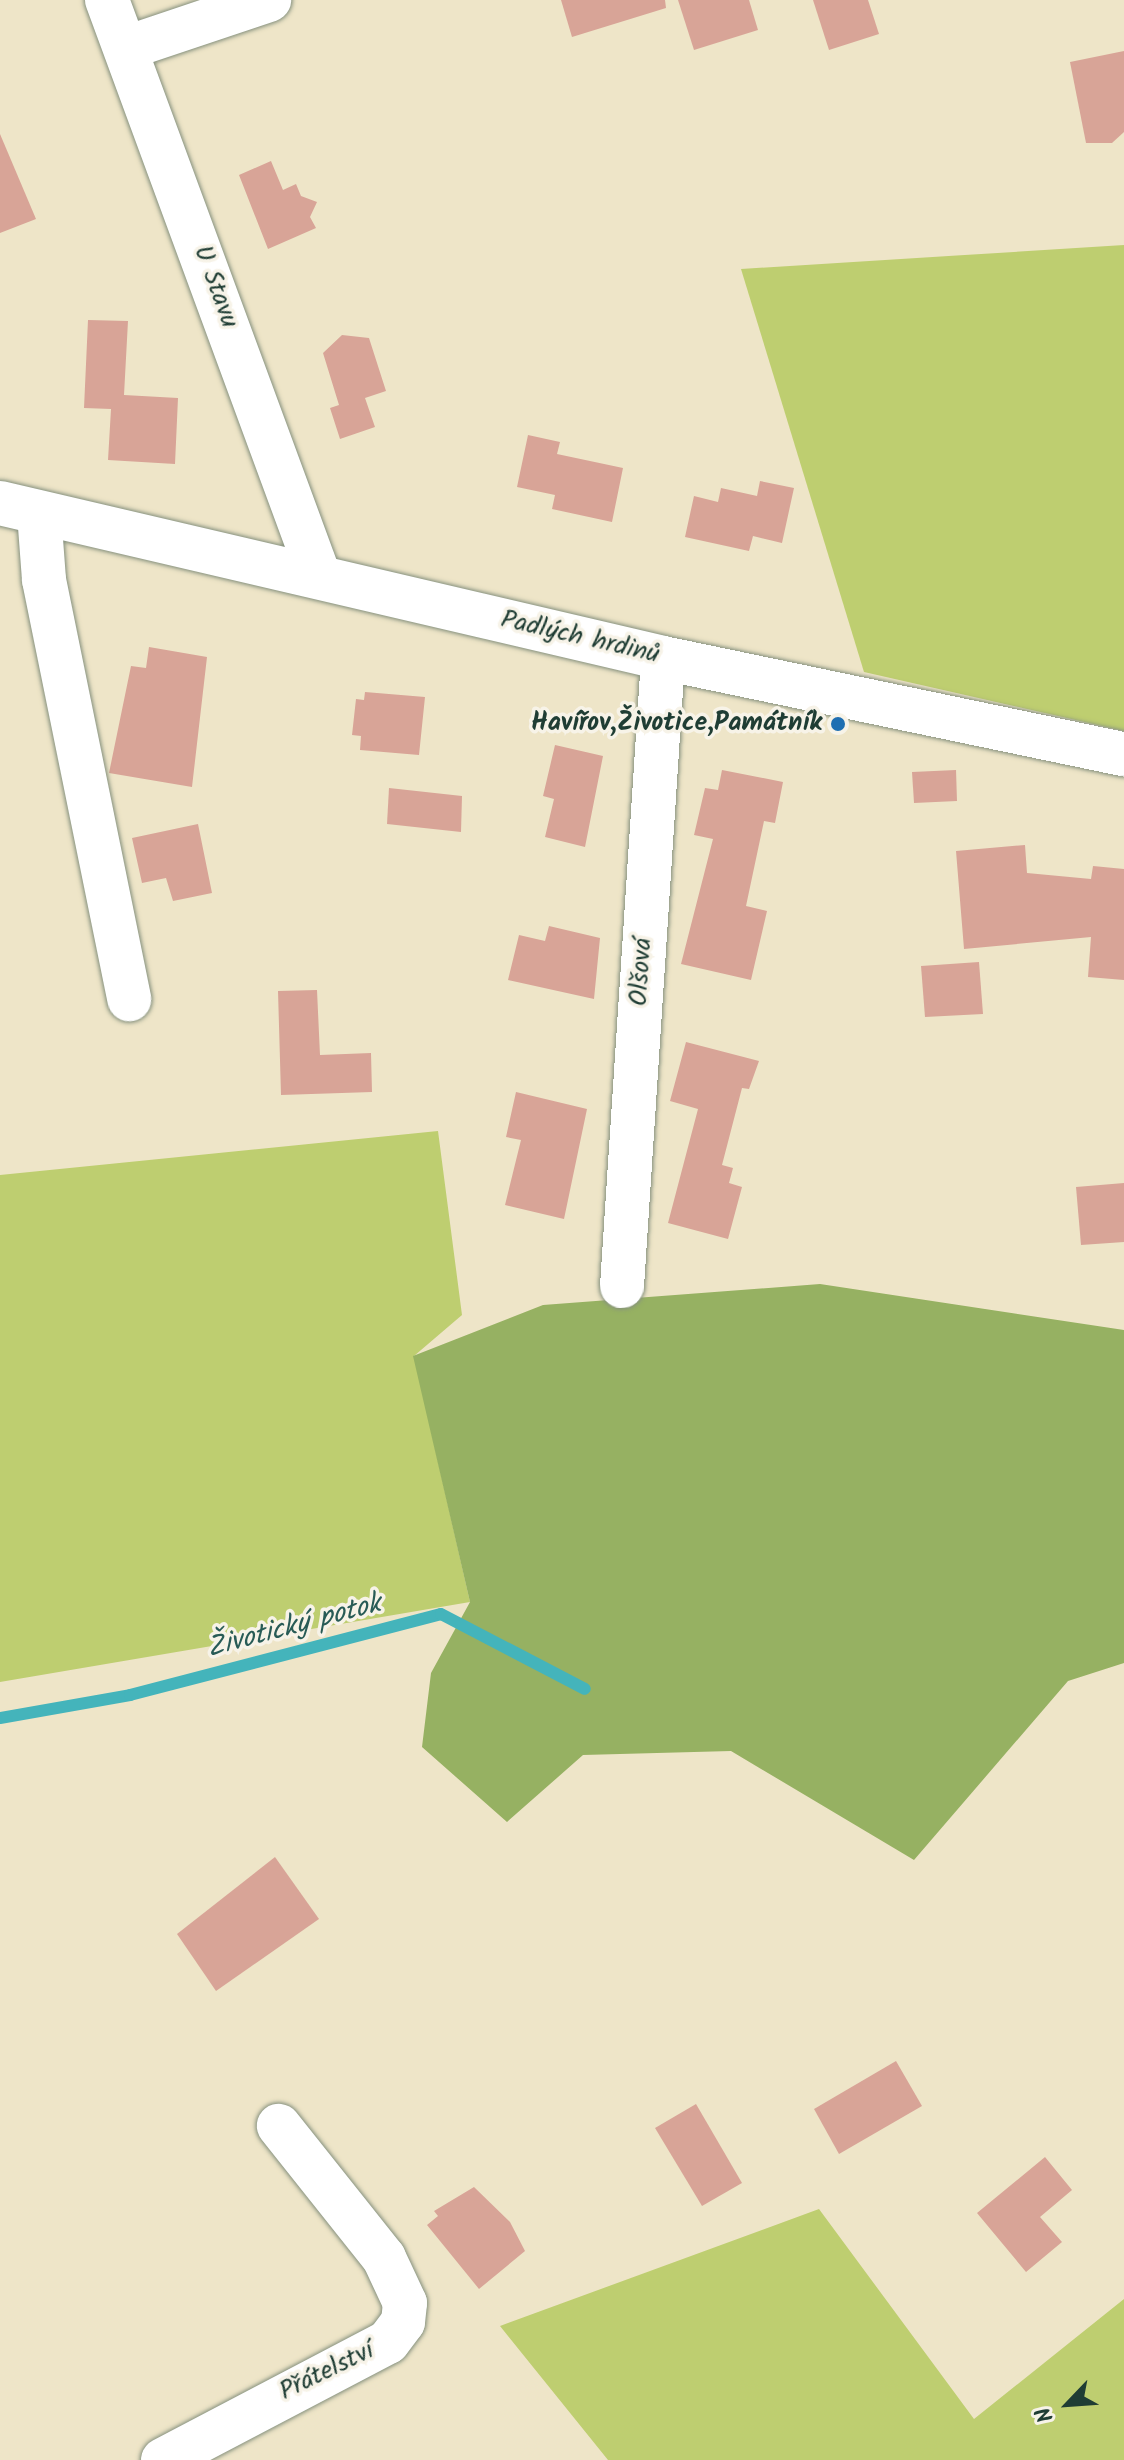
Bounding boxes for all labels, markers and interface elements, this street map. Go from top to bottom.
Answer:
street label: U Stavu [186,241,244,333]
street label: Padlých hrdinů [498,605,662,671]
place label: Havířov,Životice,Památník [531,708,822,740]
marker: Havířov,Životice,Památník [829,715,847,733]
street label: Olšová [624,937,660,1007]
water label: Životický potok [203,1588,385,1666]
street label: Přátelství [275,2336,379,2408]
north arrow [1028,2364,1108,2444]
text: N [1027,2401,1065,2428]

